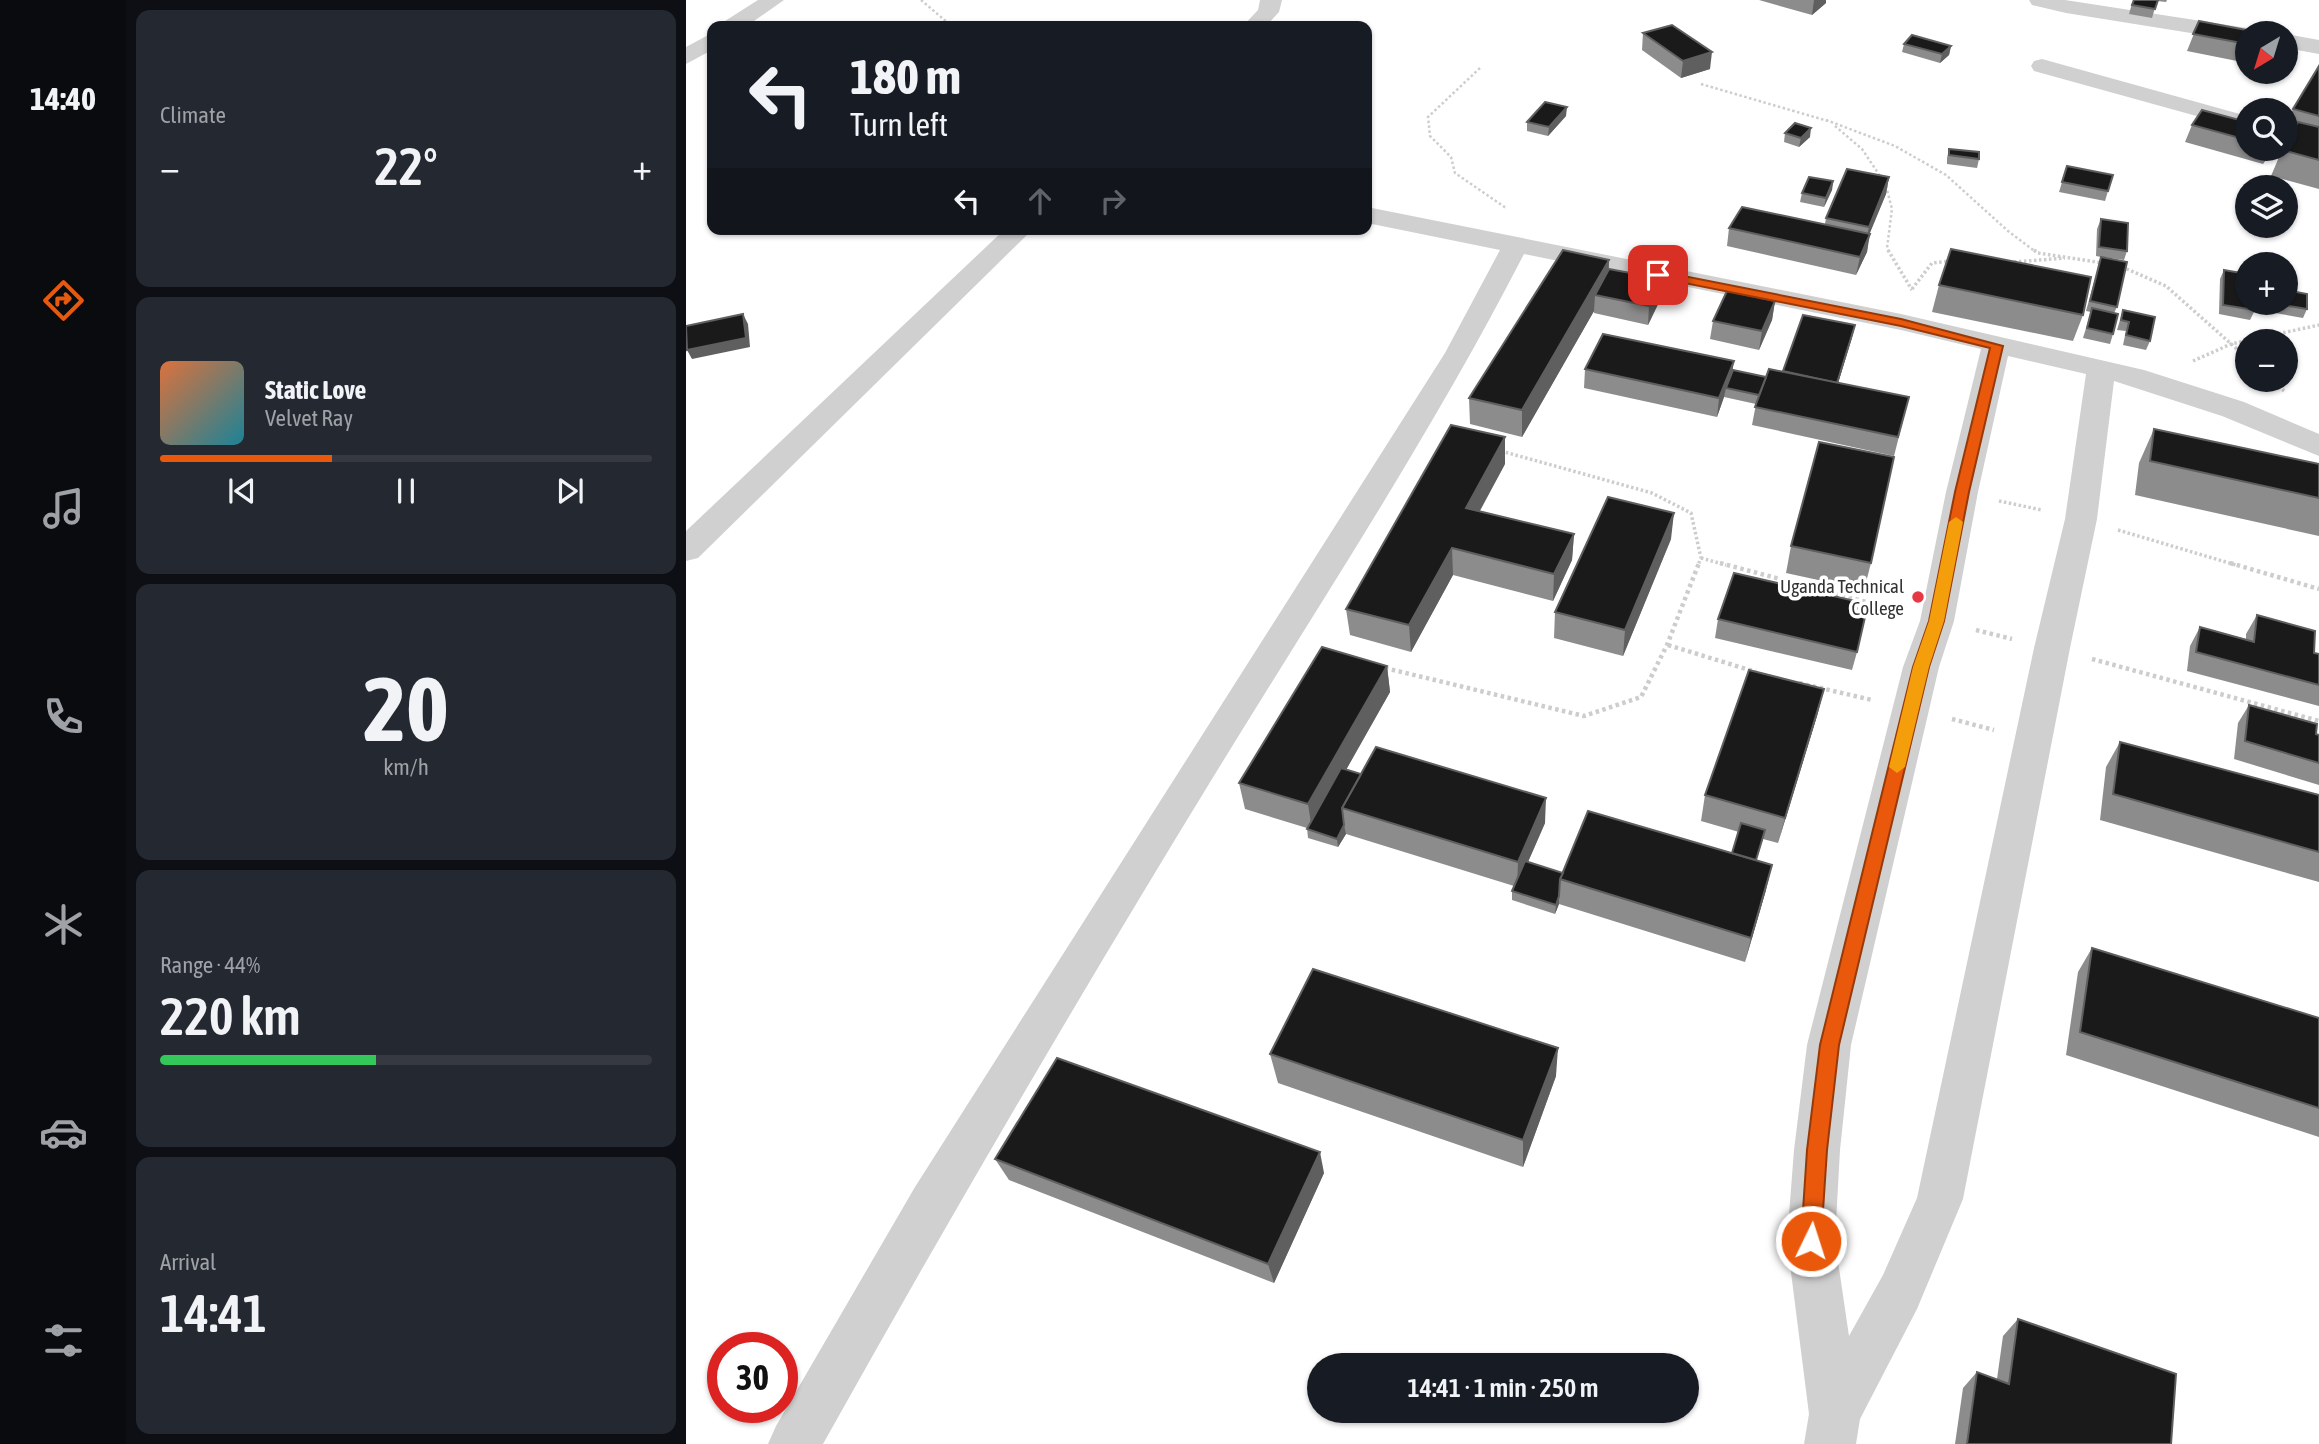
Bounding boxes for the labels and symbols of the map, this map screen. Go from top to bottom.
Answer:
north arrow [2235,21,2298,84]
pin [1628,245,1688,305]
place label: Uganda Technical College [1780,575,1904,619]
marker: Uganda Technical College [1910,589,1926,605]
position arrow [1774,1204,1848,1278]
speed limit sign: 30 [707,1332,798,1423]

